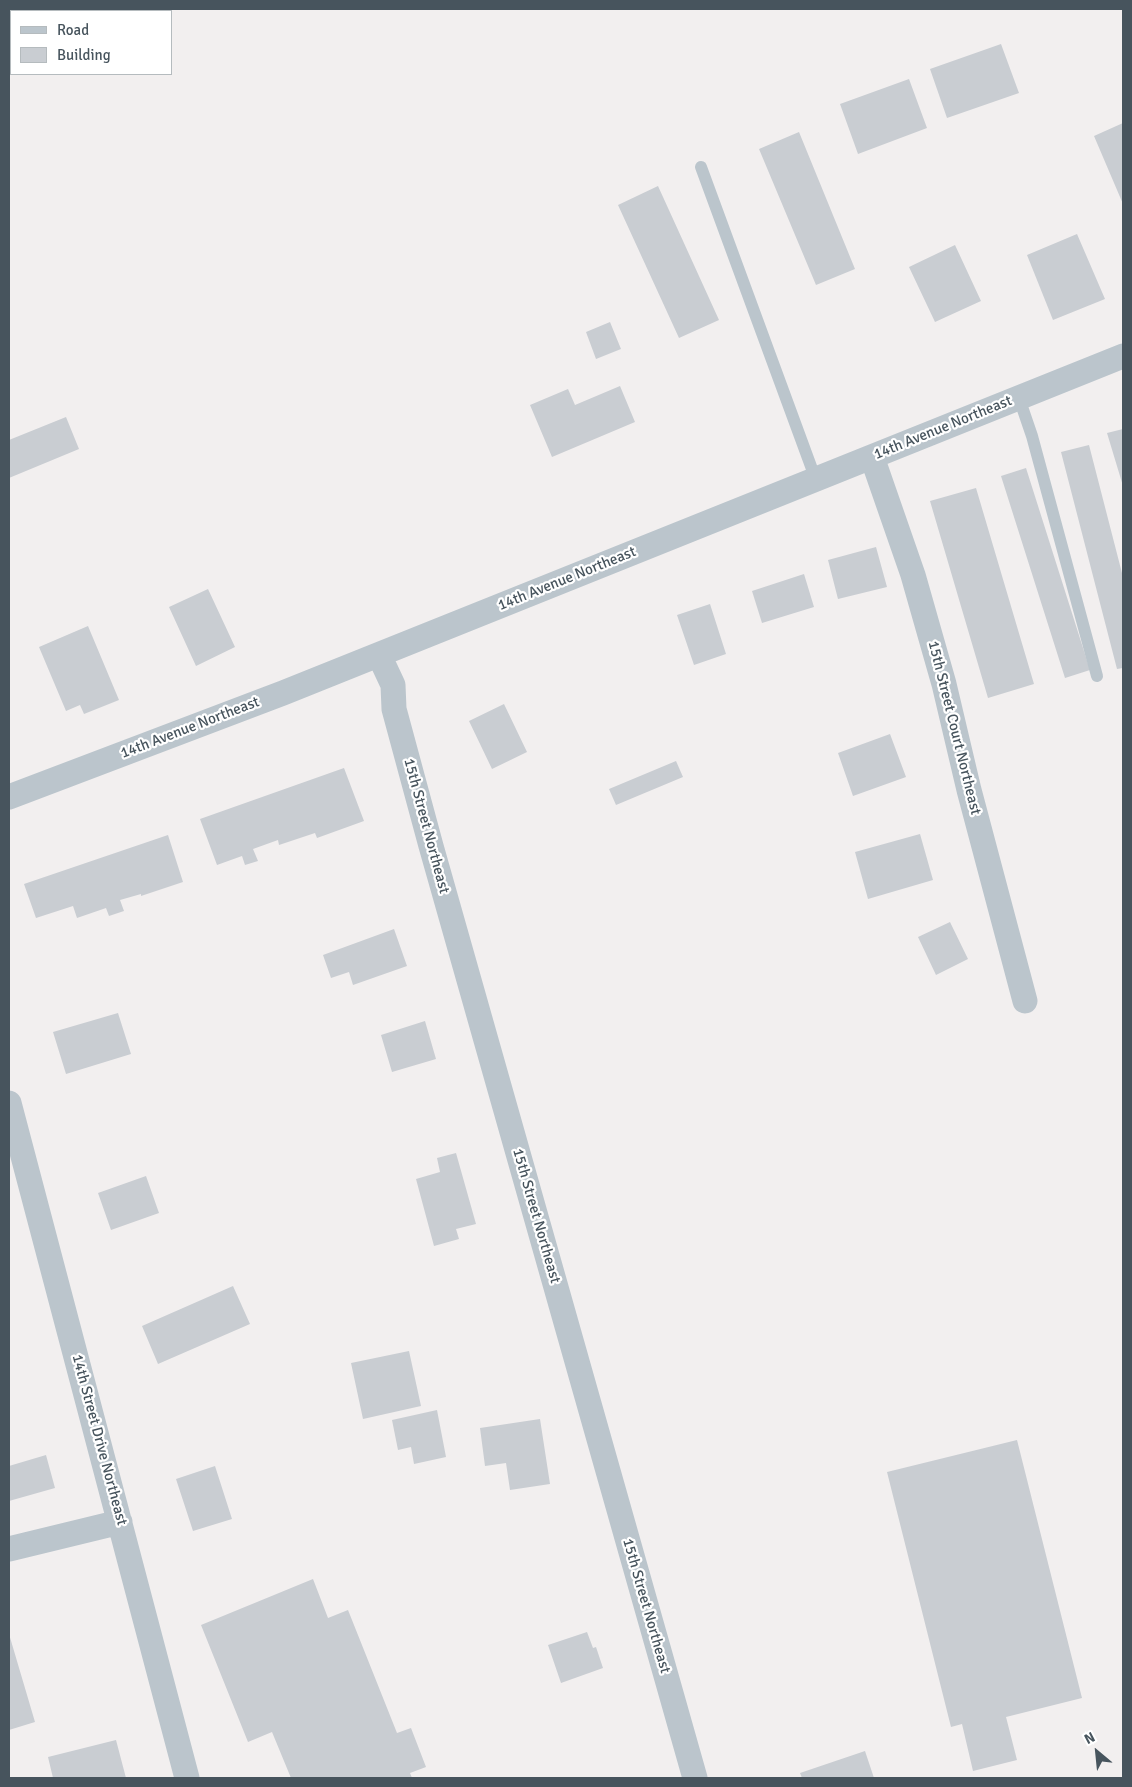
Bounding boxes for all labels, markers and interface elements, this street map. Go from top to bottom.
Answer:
legend [10,10,172,75]
text: Road [57,21,89,39]
text: Building [57,46,111,64]
street label: 14th Avenue Northeast [871,392,1015,464]
street label: 14th Avenue Northeast [495,543,639,615]
street label: 15th Street Court Northeast [924,639,984,817]
street label: 14th Avenue Northeast [118,693,262,763]
street label: 15th Street Northeast [399,756,453,896]
street label: 15th Street Northeast [508,1146,564,1286]
street label: 14th Street Drive Northeast [67,1353,131,1527]
street label: 15th Street Northeast [618,1536,674,1676]
north arrow [1072,1727,1122,1777]
text: N [1081,1729,1098,1748]

